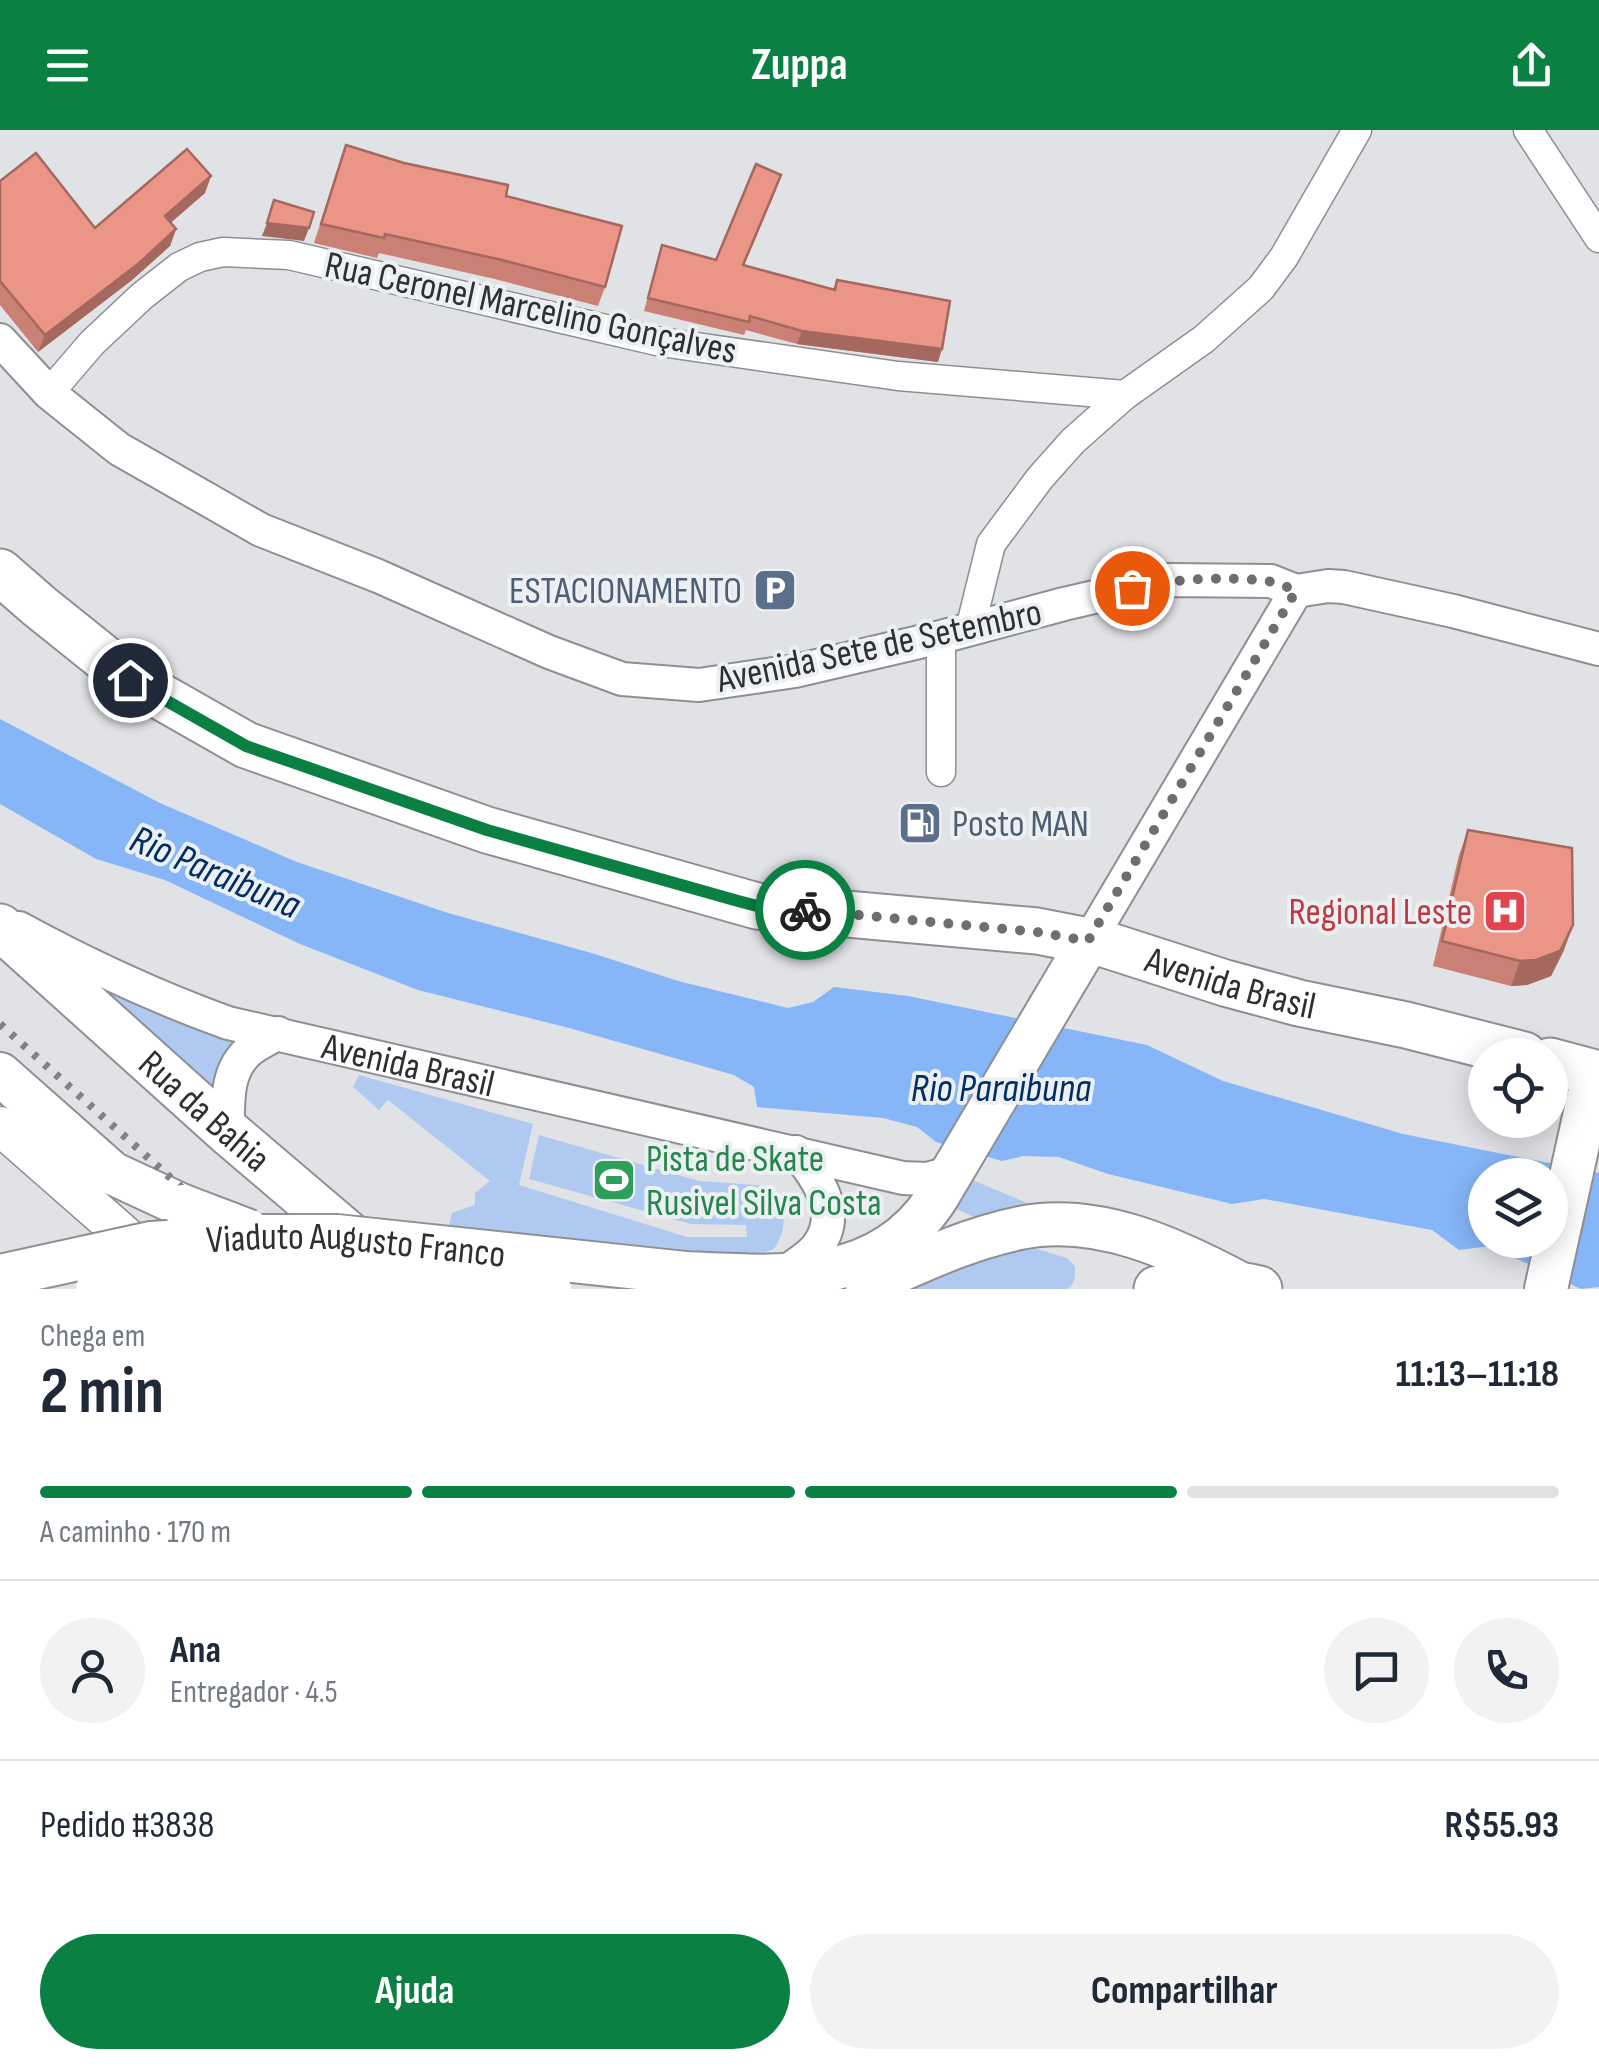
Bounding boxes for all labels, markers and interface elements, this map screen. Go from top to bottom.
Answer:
icon: menu [40,38,95,93]
text: Zuppa [751,38,848,93]
icon: share [1504,38,1559,93]
street label: Rua Ceronel Marcelino Gonçalves [321,243,741,374]
pin [1090,546,1175,631]
icon: bag [1105,561,1160,616]
parking icon: ESTACIONAMENTO [752,567,798,613]
place label: ESTACIONAMENTO [509,569,742,614]
street label: Avenida Sete de Setembro [712,590,1046,703]
pin [88,638,173,723]
icon: home [103,653,158,708]
fuel station icon: Posto MAN [897,800,943,846]
place label: Posto MAN [952,802,1089,847]
water label: Rio Paraibuna [123,816,308,930]
courier [755,860,855,960]
icon: bike [778,883,833,938]
hospital icon: Regional Leste [1482,888,1528,934]
place label: Regional Leste [1288,890,1472,935]
street label: Avenida Brasil [1139,938,1319,1030]
street label: Avenida Brasil [317,1024,499,1107]
map controls [1468,1038,1568,1258]
button: locate [1468,1038,1568,1138]
street label: Rua da Bahia [129,1042,279,1182]
water label: Rio Paraibuna [911,1065,1091,1113]
place label: Pista de Skate Rusivel Silva Costa [646,1137,882,1226]
sports icon: Pista de Skate Rusivel Silva Costa [591,1157,637,1203]
button: layers [1468,1158,1568,1258]
street label: Viaduto Augusto Franco [205,1215,508,1278]
text: Chega em [40,1317,145,1356]
text: 11:13–11:18 [1396,1352,1559,1397]
text: 2 min [40,1354,164,1432]
text: A caminho · 170 m [40,1513,231,1552]
button: person [40,1618,145,1723]
button: chat [1324,1618,1429,1723]
button: phone [1454,1618,1559,1723]
text: Ana [170,1628,221,1673]
text: Entregador · 4.5 [170,1673,338,1712]
text: Pedido #3838 [40,1803,214,1848]
text: R$55.93 [1444,1803,1559,1848]
button: Ajuda [40,1934,790,2049]
button: Compartilhar [810,1934,1559,2049]

